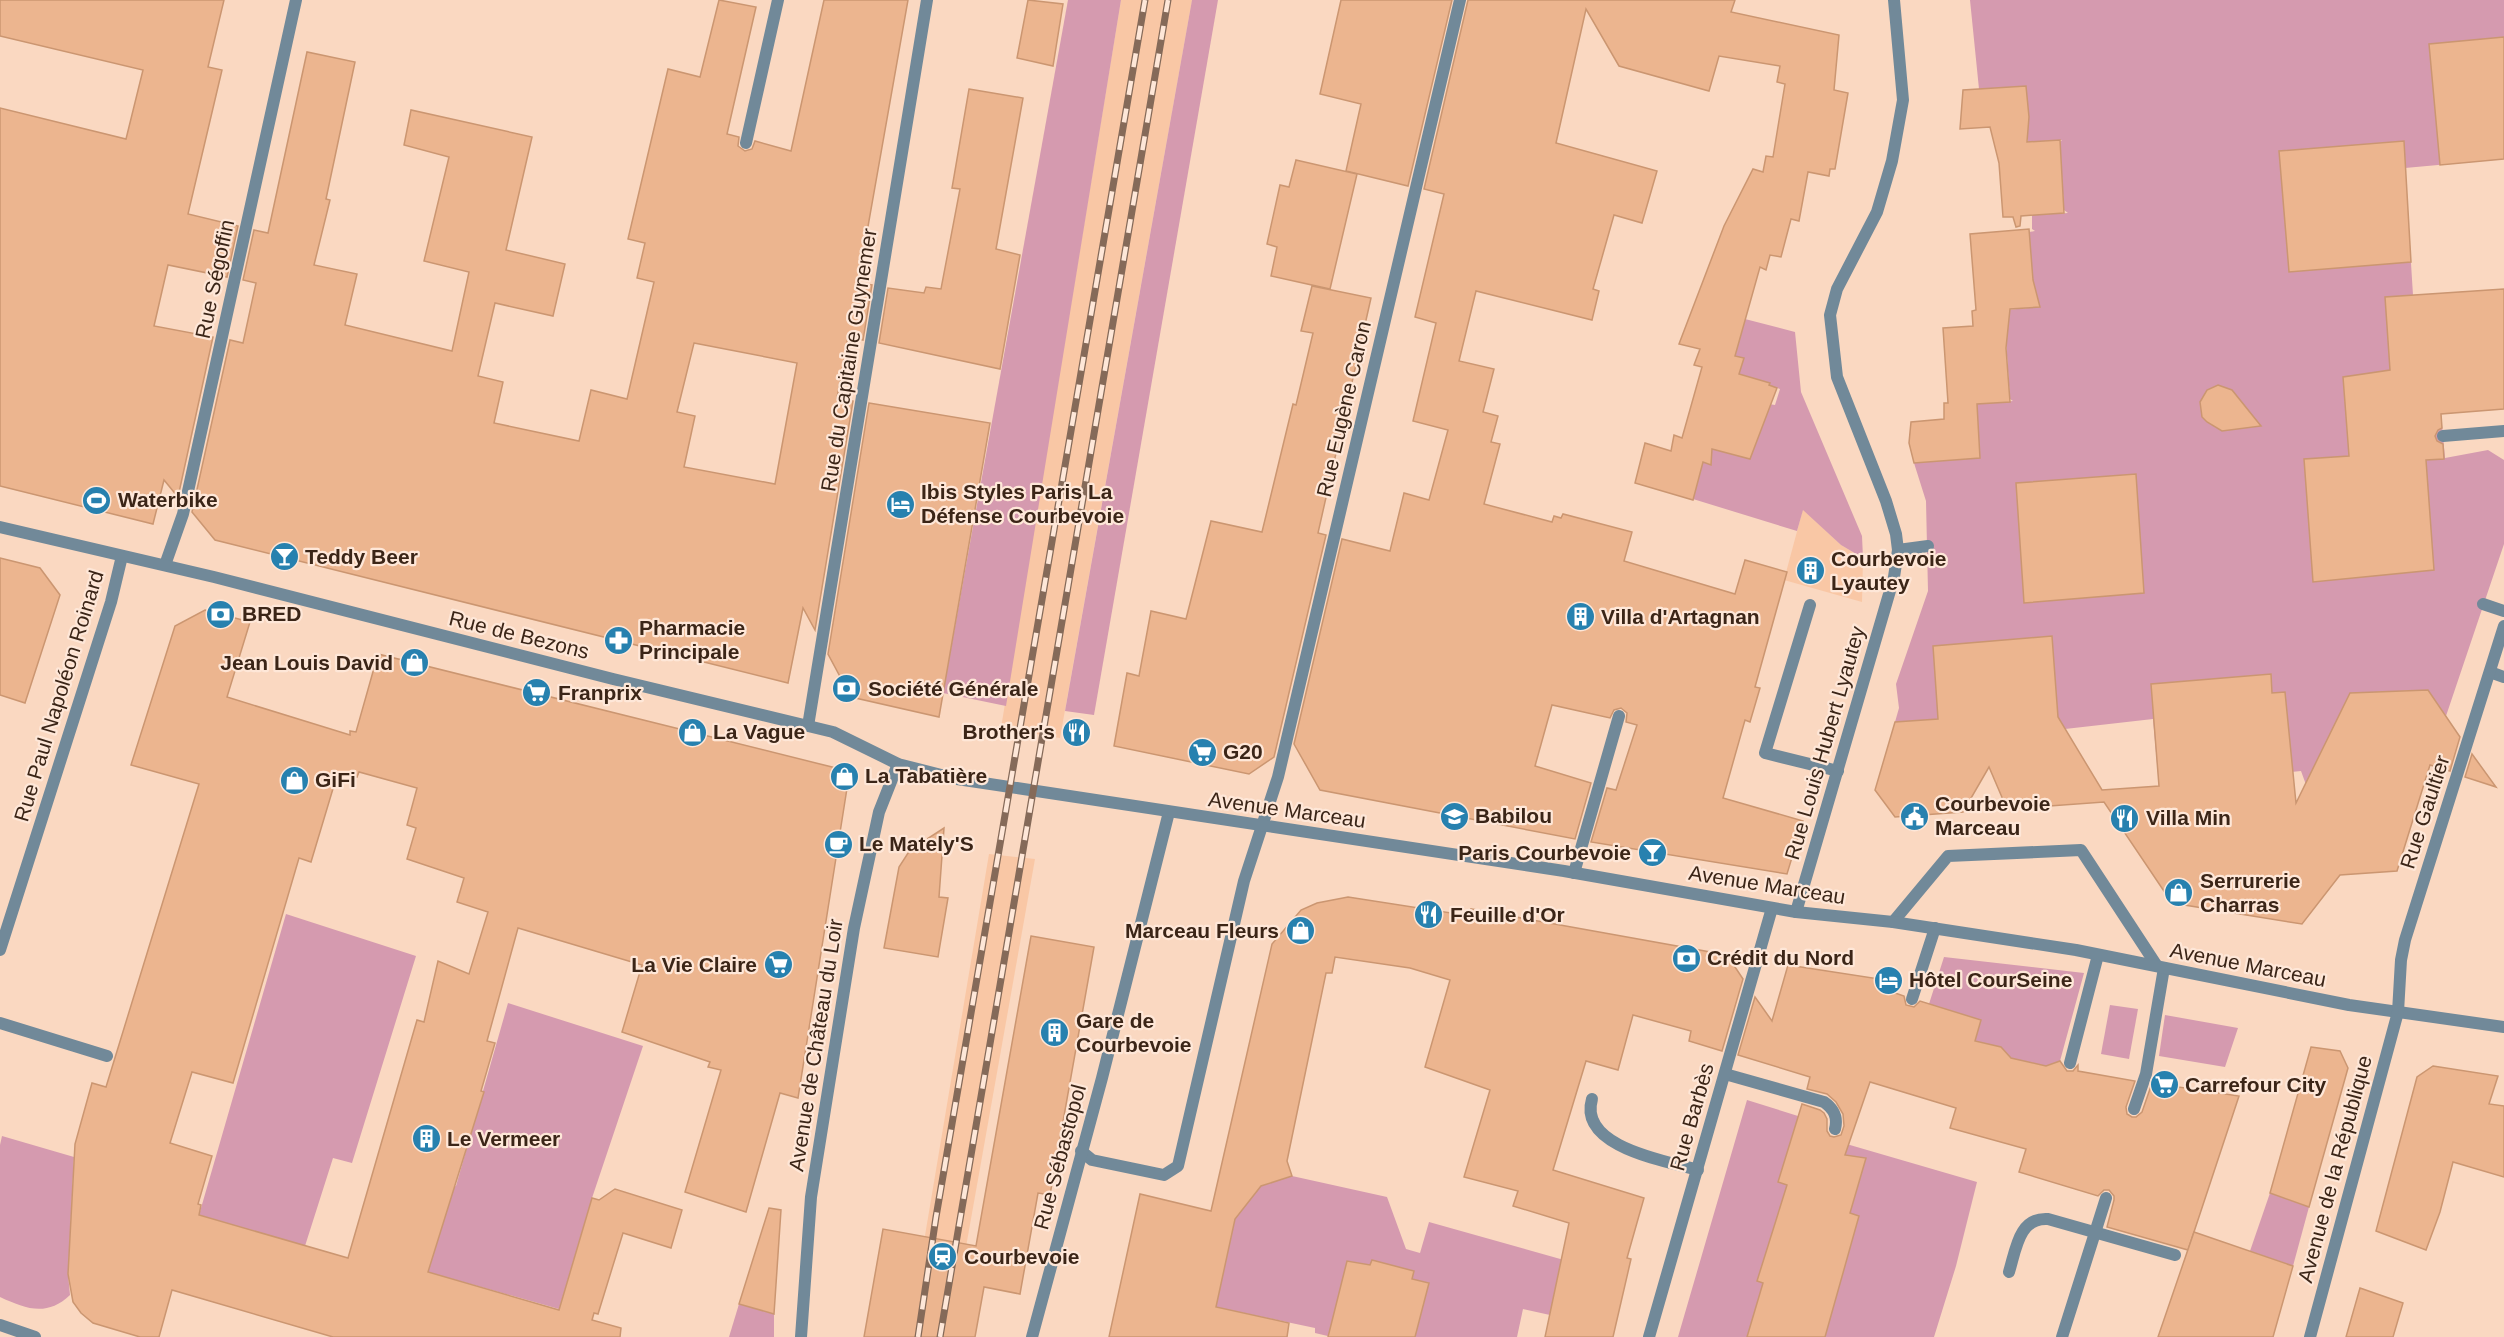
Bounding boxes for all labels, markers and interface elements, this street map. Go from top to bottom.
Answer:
street label: Rue Ségoffin [191,217,238,340]
street label: Rue du Capitaine Guynemer [816,227,881,493]
street label: Rue Eugène Caron [1312,319,1375,499]
place label: Ibis Styles Paris La Défense Courbevoie [921,480,1124,527]
sports icon: Waterbike [81,484,113,516]
place label: Waterbike [118,488,218,511]
hotel icon: Ibis Styles Paris La Défense Courbevoie [884,488,916,520]
bar icon: Teddy Beer [268,541,300,573]
place label: Teddy Beer [305,545,418,568]
place label: Courbevoie Lyautey [1831,547,1947,594]
building icon: Courbevoie Lyautey [1794,555,1826,587]
street label: Rue Paul Napoléon Roinard [9,567,108,824]
bank icon: BRED [205,598,237,630]
building icon: Villa d'Artagnan [1564,601,1596,633]
place label: BRED [242,602,302,625]
place label: Villa d'Artagnan [1601,605,1760,628]
street label: Rue de Bezons [447,606,592,663]
place label: Pharmacie Principale [639,616,745,663]
street label: Rue Louis Hubert Lyautey [1780,623,1869,862]
pharmacy icon: Pharmacie Principale [602,624,634,656]
shop icon: Jean Louis David [398,647,430,679]
place label: Jean Louis David [220,651,393,674]
bank icon: Société Générale [831,673,863,705]
supermarket icon: Franprix [521,677,553,709]
place label: Société Générale [868,677,1038,700]
place label: Franprix [558,681,642,704]
shop icon: La Vague [676,716,708,748]
restaurant icon: Brother's [1060,716,1092,748]
place label: La Vague [713,720,805,743]
place label: Brother's [962,720,1055,743]
supermarket icon: G20 [1186,736,1218,768]
place label: G20 [1223,740,1263,763]
street label: Rue Gaultier [2395,752,2454,871]
shop icon: La Tabatière [828,760,860,792]
shop icon: GiFi [278,764,310,796]
place label: La Tabatière [865,764,987,787]
place label: GiFi [315,768,356,791]
street label: Avenue Marceau [1207,787,1367,832]
place label: Courbevoie Marceau [1935,792,2051,839]
school or university icon: Babilou [1438,800,1470,832]
public building icon: Courbevoie Marceau [1898,800,1930,832]
restaurant icon: Villa Min [2109,802,2141,834]
place label: Babilou [1475,804,1552,827]
place label: Villa Min [2146,806,2231,829]
cafe icon: Le Mately'S [822,828,854,860]
place label: Le Mately'S [859,832,974,855]
bar icon: Paris Courbevoie [1636,837,1668,869]
place label: Paris Courbevoie [1458,841,1631,864]
street label: Avenue Marceau [1687,861,1847,908]
place label: Serrurerie Charras [2200,869,2300,916]
shop icon: Serrurerie Charras [2163,877,2195,909]
restaurant icon: Feuille d'Or [1413,899,1445,931]
place label: Feuille d'Or [1450,903,1565,926]
shop icon: Marceau Fleurs [1284,915,1316,947]
street label: Avenue de Château du Loir [784,917,847,1173]
place label: Marceau Fleurs [1125,919,1279,942]
street label: Avenue Marceau [2168,938,2328,991]
bank icon: Crédit du Nord [1670,942,1702,974]
place label: Crédit du Nord [1707,946,1854,969]
supermarket icon: La Vie Claire [762,949,794,981]
place label: La Vie Claire [631,953,757,976]
hotel icon: Hôtel CourSeine [1872,964,1904,996]
place label: Hôtel CourSeine [1909,968,2072,991]
place label: Gare de Courbevoie [1076,1009,1192,1056]
building icon: Gare de Courbevoie [1039,1017,1071,1049]
street label: Avenue de la République [2293,1053,2376,1285]
street label: Rue Barbès [1665,1060,1718,1173]
supermarket icon: Carrefour City [2148,1069,2180,1101]
place label: Carrefour City [2185,1073,2327,1096]
street label: Rue Sébastopol [1029,1082,1090,1232]
building icon: Le Vermeer [410,1123,442,1155]
place label: Le Vermeer [447,1127,560,1150]
station icon: Courbevoie [927,1241,959,1273]
place label: Courbevoie [964,1245,1080,1268]

